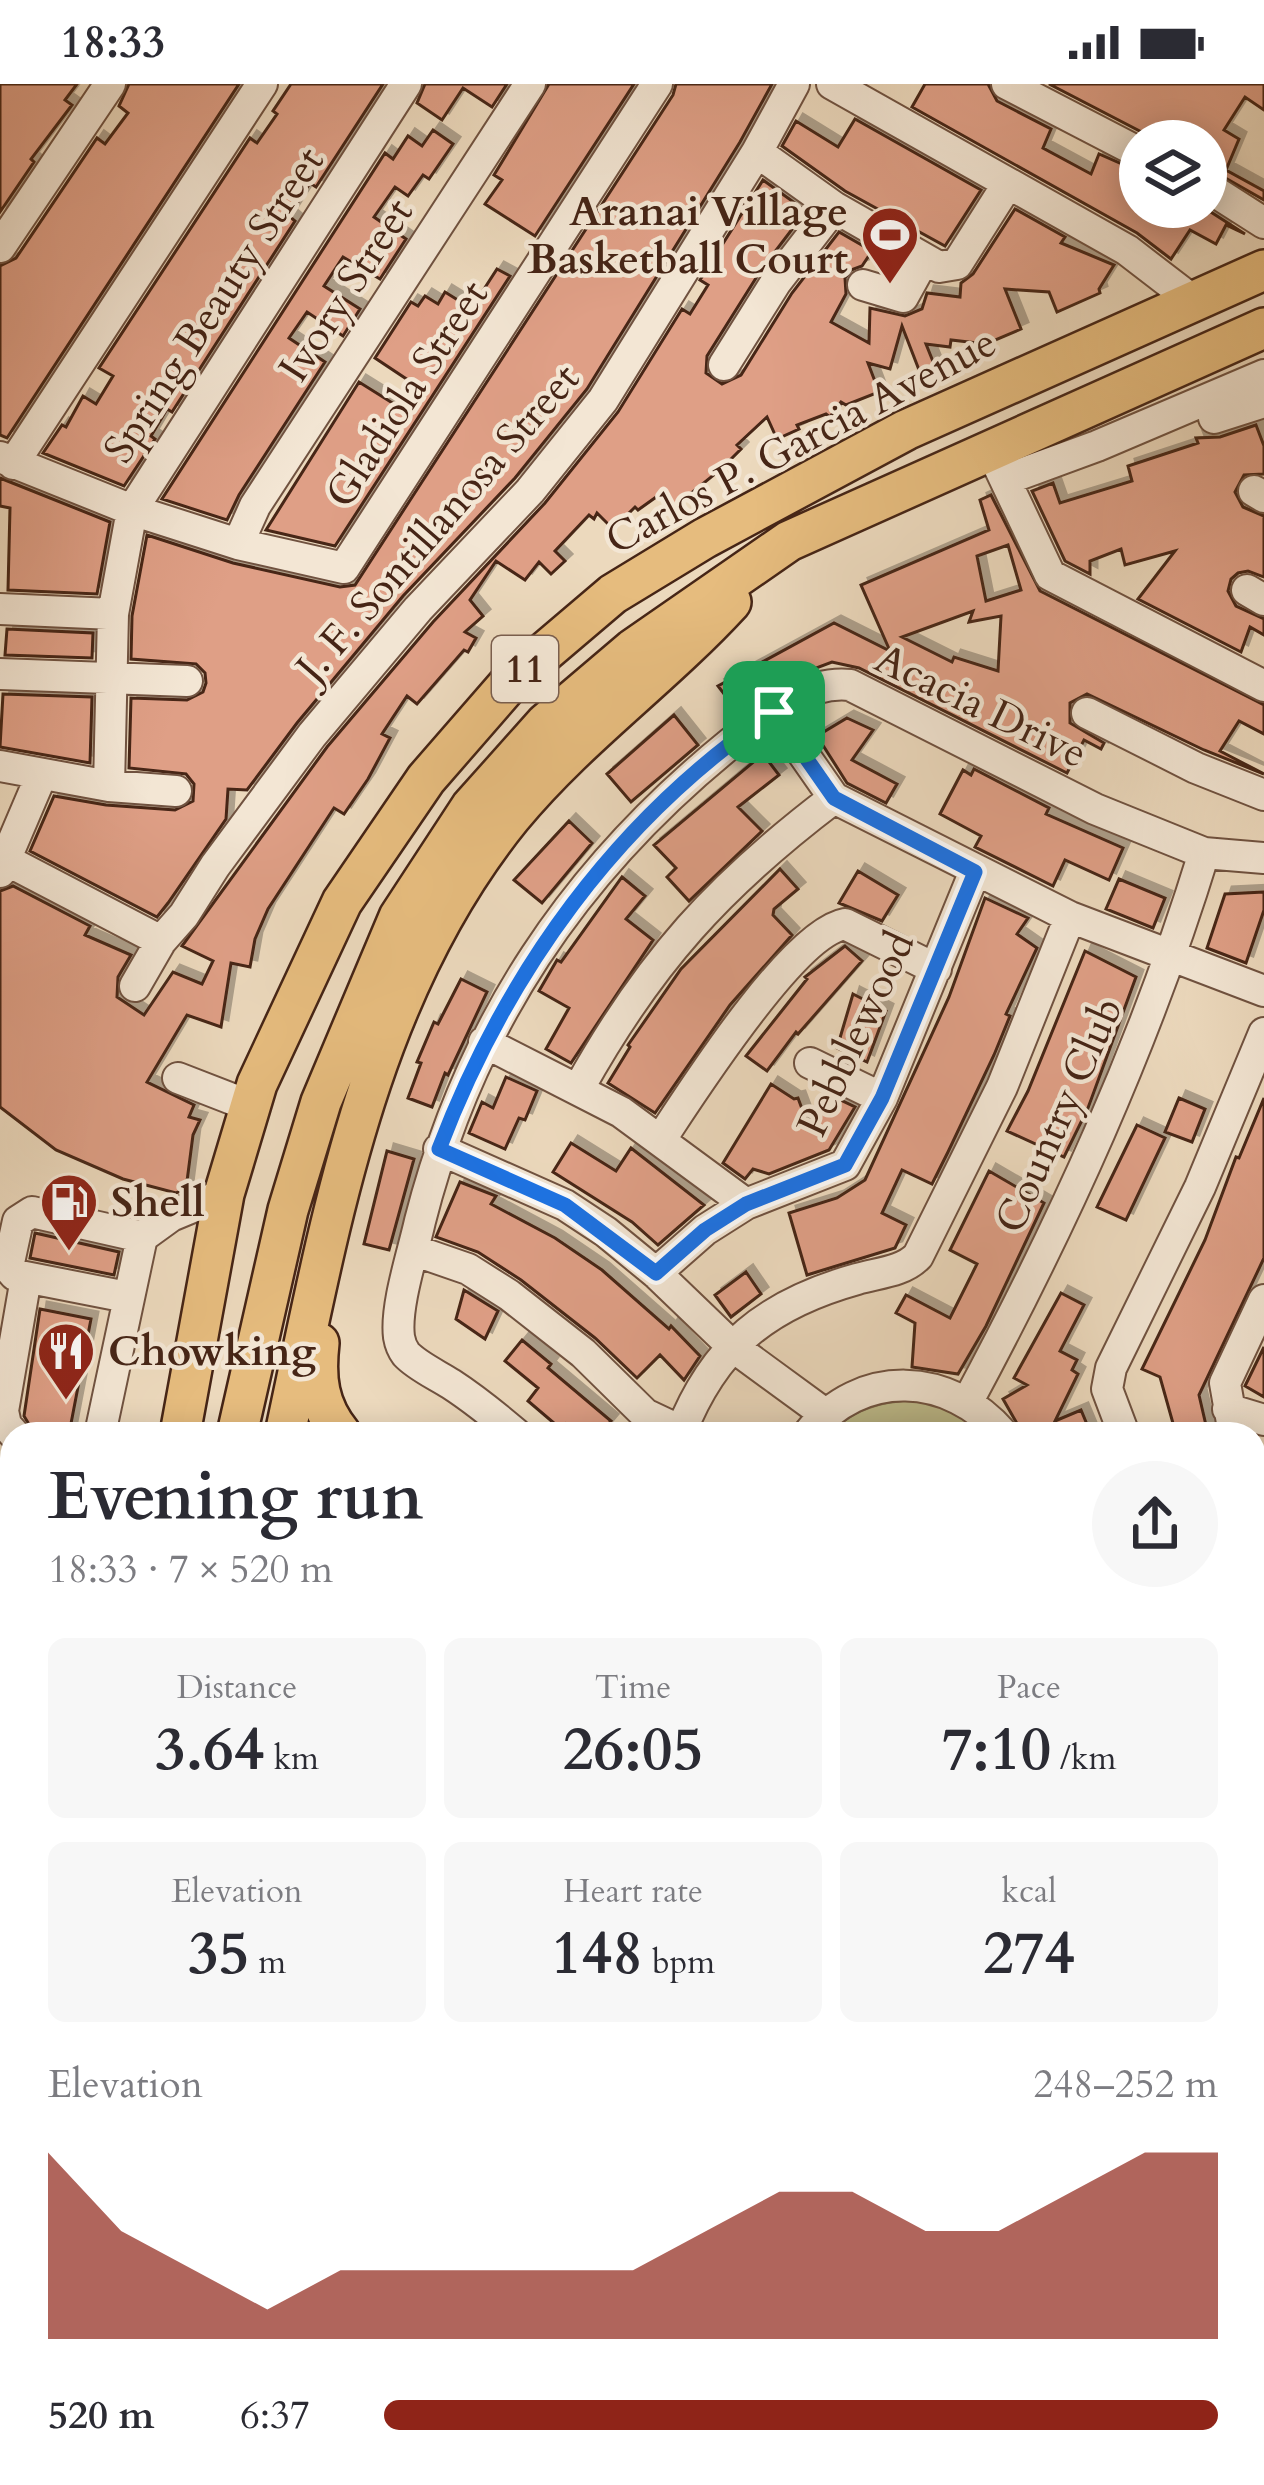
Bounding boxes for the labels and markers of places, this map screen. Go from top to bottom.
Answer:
place label: Aranai Village Basketball Court [527,183,848,288]
sports icon: Aranai Village Basketball Court [859,204,921,286]
pin [723,661,825,763]
fuel station icon: Shell [38,1171,100,1253]
place label: Shell [111,1174,205,1231]
restaurant icon: Chowking [35,1320,97,1402]
place label: Chowking [108,1323,316,1380]

